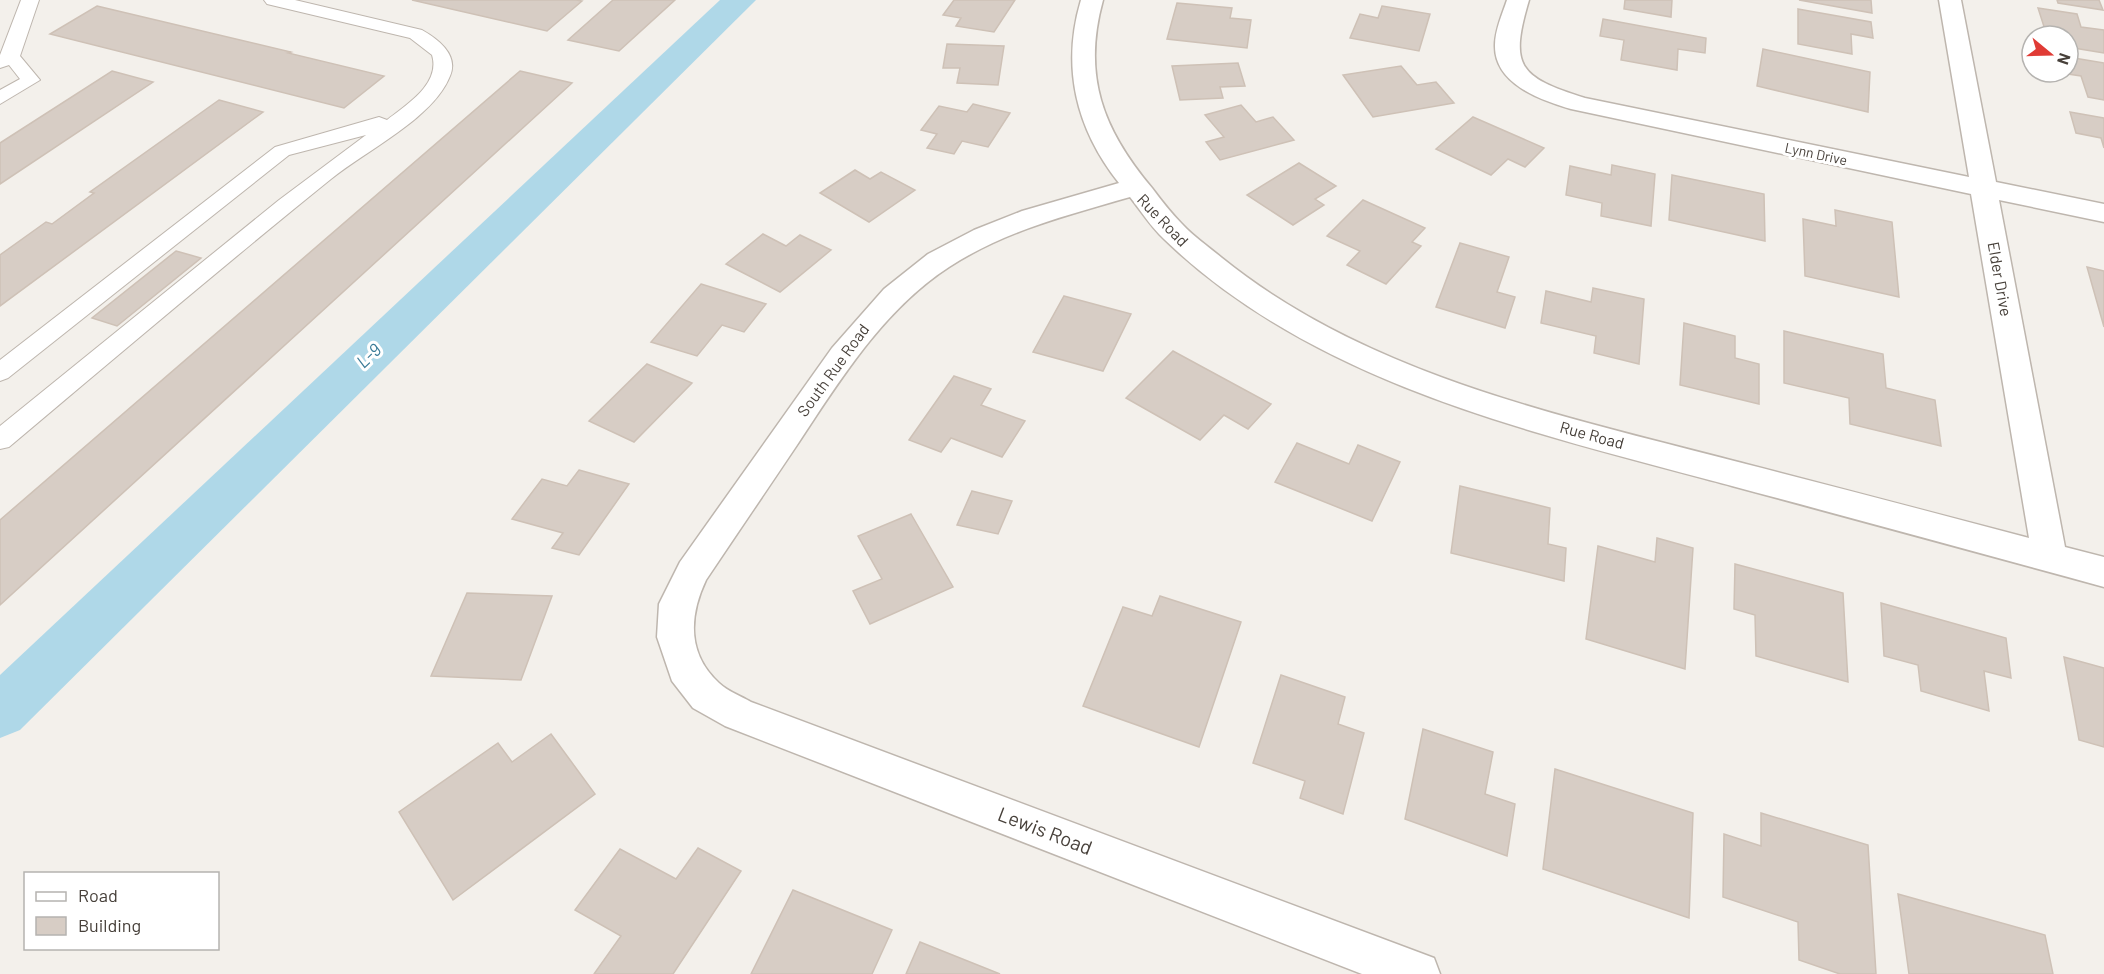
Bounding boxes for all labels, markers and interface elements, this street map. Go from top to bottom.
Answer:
north arrow [2020,24,2080,84]
text: N [2054,51,2075,67]
street label: Lynn Drive [1783,139,1849,168]
street label: Rue Road [1134,190,1193,250]
street label: Elder Drive [1985,240,2016,318]
street label: South Rue Road [793,320,873,420]
water label: L-9 [351,338,385,372]
street label: Rue Road [1558,417,1626,452]
street label: Lewis Road [995,801,1096,859]
legend [24,872,219,950]
text: Road [78,884,118,906]
text: Building [78,914,141,936]

